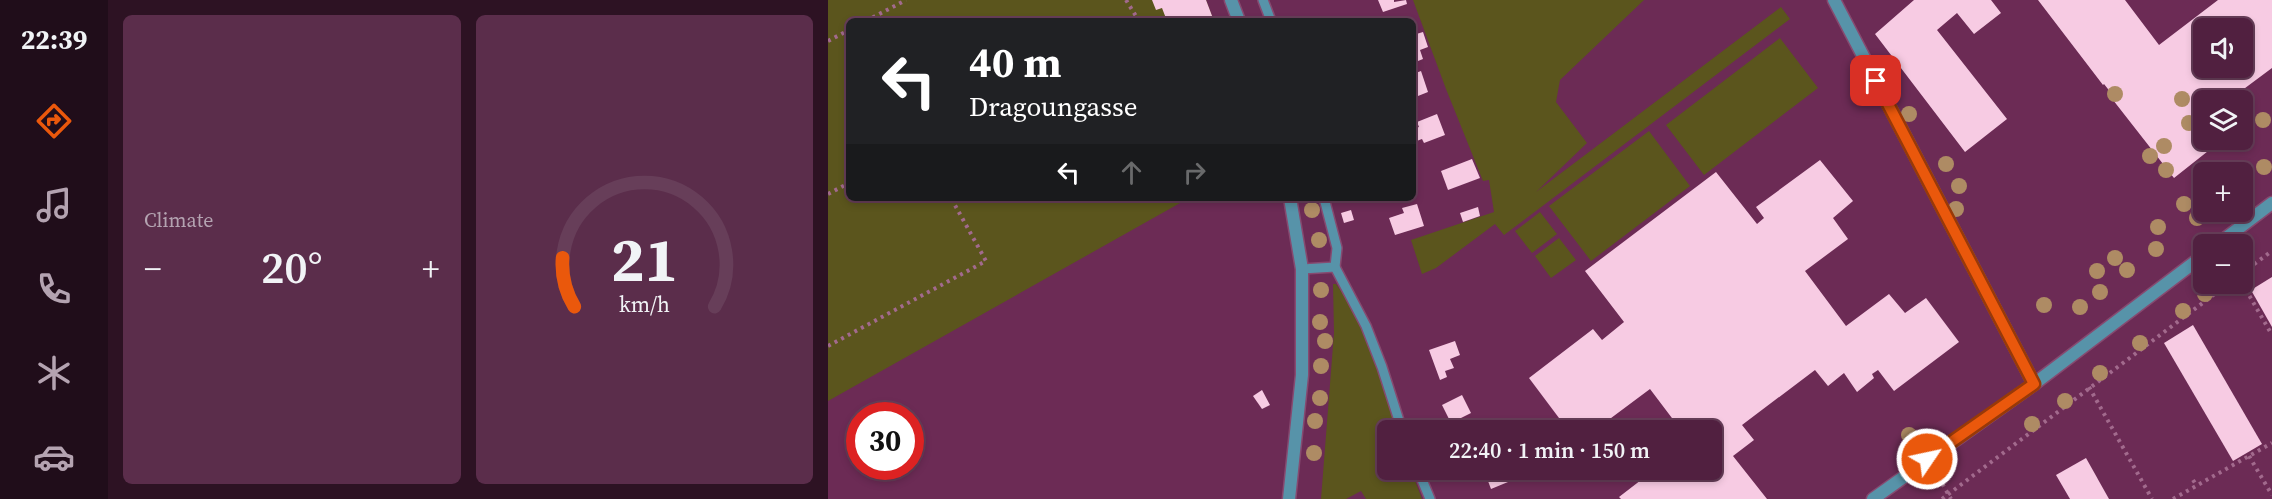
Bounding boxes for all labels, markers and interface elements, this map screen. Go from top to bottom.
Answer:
map controls [2193,18,2253,294]
button: sound [2193,18,2253,78]
text: 22:39 [21,21,87,58]
text: 40 m [969,33,1062,91]
icon: left [870,42,948,120]
pin [1850,55,1901,106]
icon: arrive [1859,64,1892,97]
text: Dragoungasse [969,88,1138,125]
button: layers [2193,90,2253,150]
icon: directions [33,100,75,142]
icon: left [1052,156,1085,189]
icon: ahead [1115,156,1148,189]
icon: right [1178,156,1211,189]
button: + [2193,162,2253,222]
icon: music [33,184,75,226]
text: Climate [144,206,213,234]
text: 21 [610,216,678,302]
button: − [2193,234,2253,294]
text: 20° [261,236,323,298]
text: − [144,246,162,291]
text: + [422,246,440,291]
icon: phone [33,268,75,310]
text: km/h [619,290,670,319]
icon: climate [33,352,75,394]
speed limit sign: 30 [846,402,924,480]
position arrow [1895,427,1959,491]
text: 22:40 · 1 min · 150 m [1449,435,1650,465]
icon: car [33,436,75,478]

